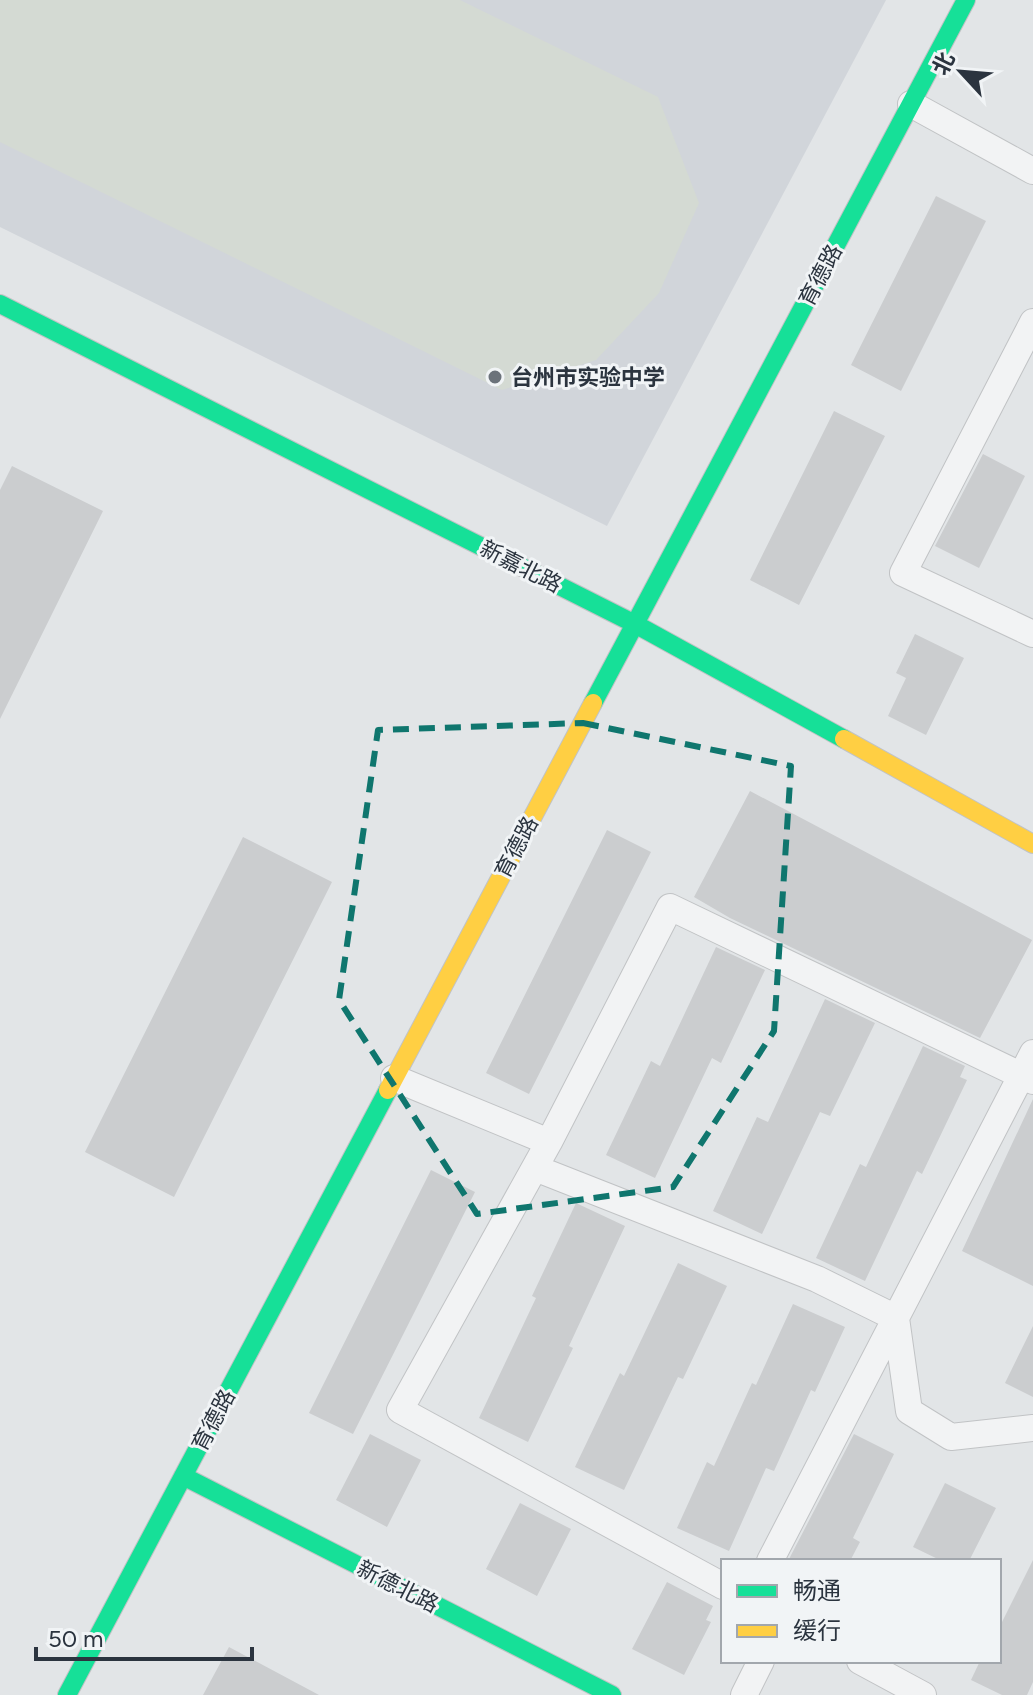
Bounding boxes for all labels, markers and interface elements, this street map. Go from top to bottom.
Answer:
north arrow [921,32,1001,112]
text: 北 [927,48,960,79]
street label: 育德路 [793,240,848,311]
place label: 台州市实验中学 [511,364,665,391]
marker: 台州市实验中学 [486,368,504,386]
street label: 新嘉北路 [475,534,566,598]
street label: 育德路 [489,812,544,883]
street label: 育德路 [186,1385,241,1456]
street label: 新德北路 [352,1554,443,1618]
legend [721,1559,1001,1663]
text: 畅通 [793,1576,841,1605]
scale bar [36,1611,252,1661]
text: 缓行 [793,1616,841,1645]
text: 50 m [48,1624,104,1653]

